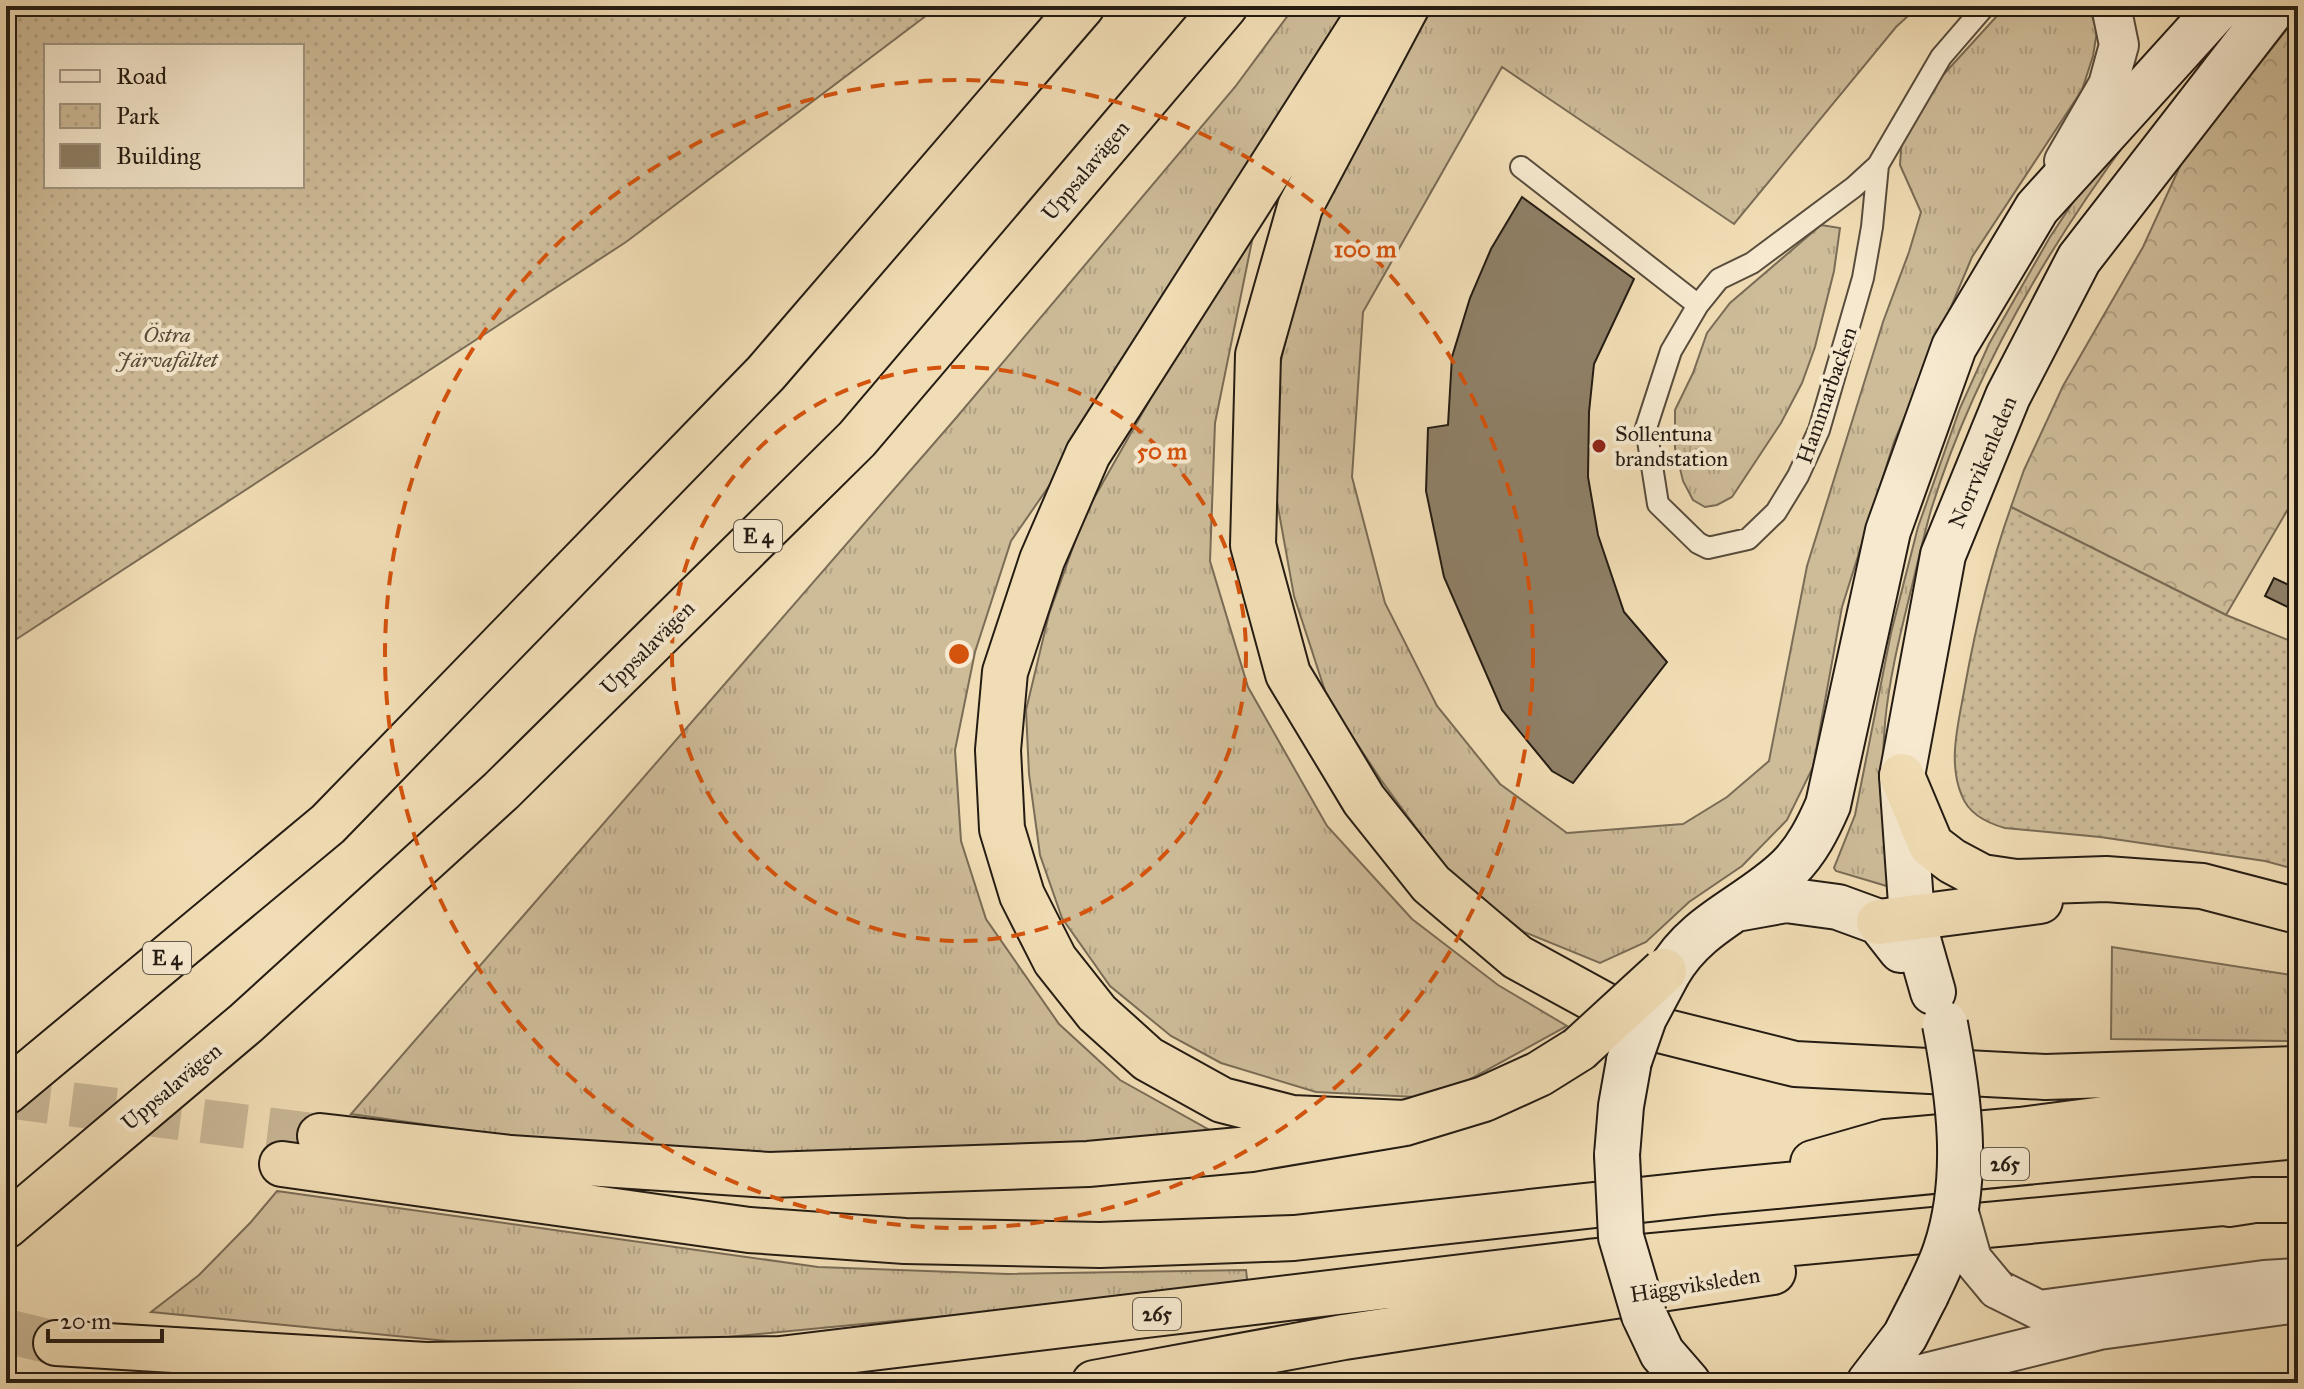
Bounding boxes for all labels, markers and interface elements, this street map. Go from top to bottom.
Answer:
legend [44,44,304,188]
text: Road [116,61,167,91]
text: Park [116,101,160,131]
street label: Uppsalavägen [1036,115,1135,226]
text: Building [116,141,201,171]
text: 100 m [1334,234,1397,264]
park label: Östra Järvafältet [115,321,219,373]
street label: Hammarbacken [1790,323,1863,467]
street label: Norrvikenleden [1942,392,2023,532]
place label: Sollentuna brandstation [1615,420,1728,472]
text: 50 m [1137,436,1188,466]
marker: Sollentuna brandstation [1590,437,1608,455]
road number: E 4 [734,520,782,552]
street label: Uppsalavägen [594,594,700,700]
centre of rings [945,640,973,668]
road number: E 4 [143,942,191,974]
street label: Uppsalavägen [116,1037,227,1136]
road number: 265 [1981,1148,2029,1180]
street label: Häggviksleden [1628,1261,1762,1308]
scale bar [48,1293,162,1343]
road number: 265 [1133,1298,1181,1330]
text: 20 m [60,1306,111,1336]

